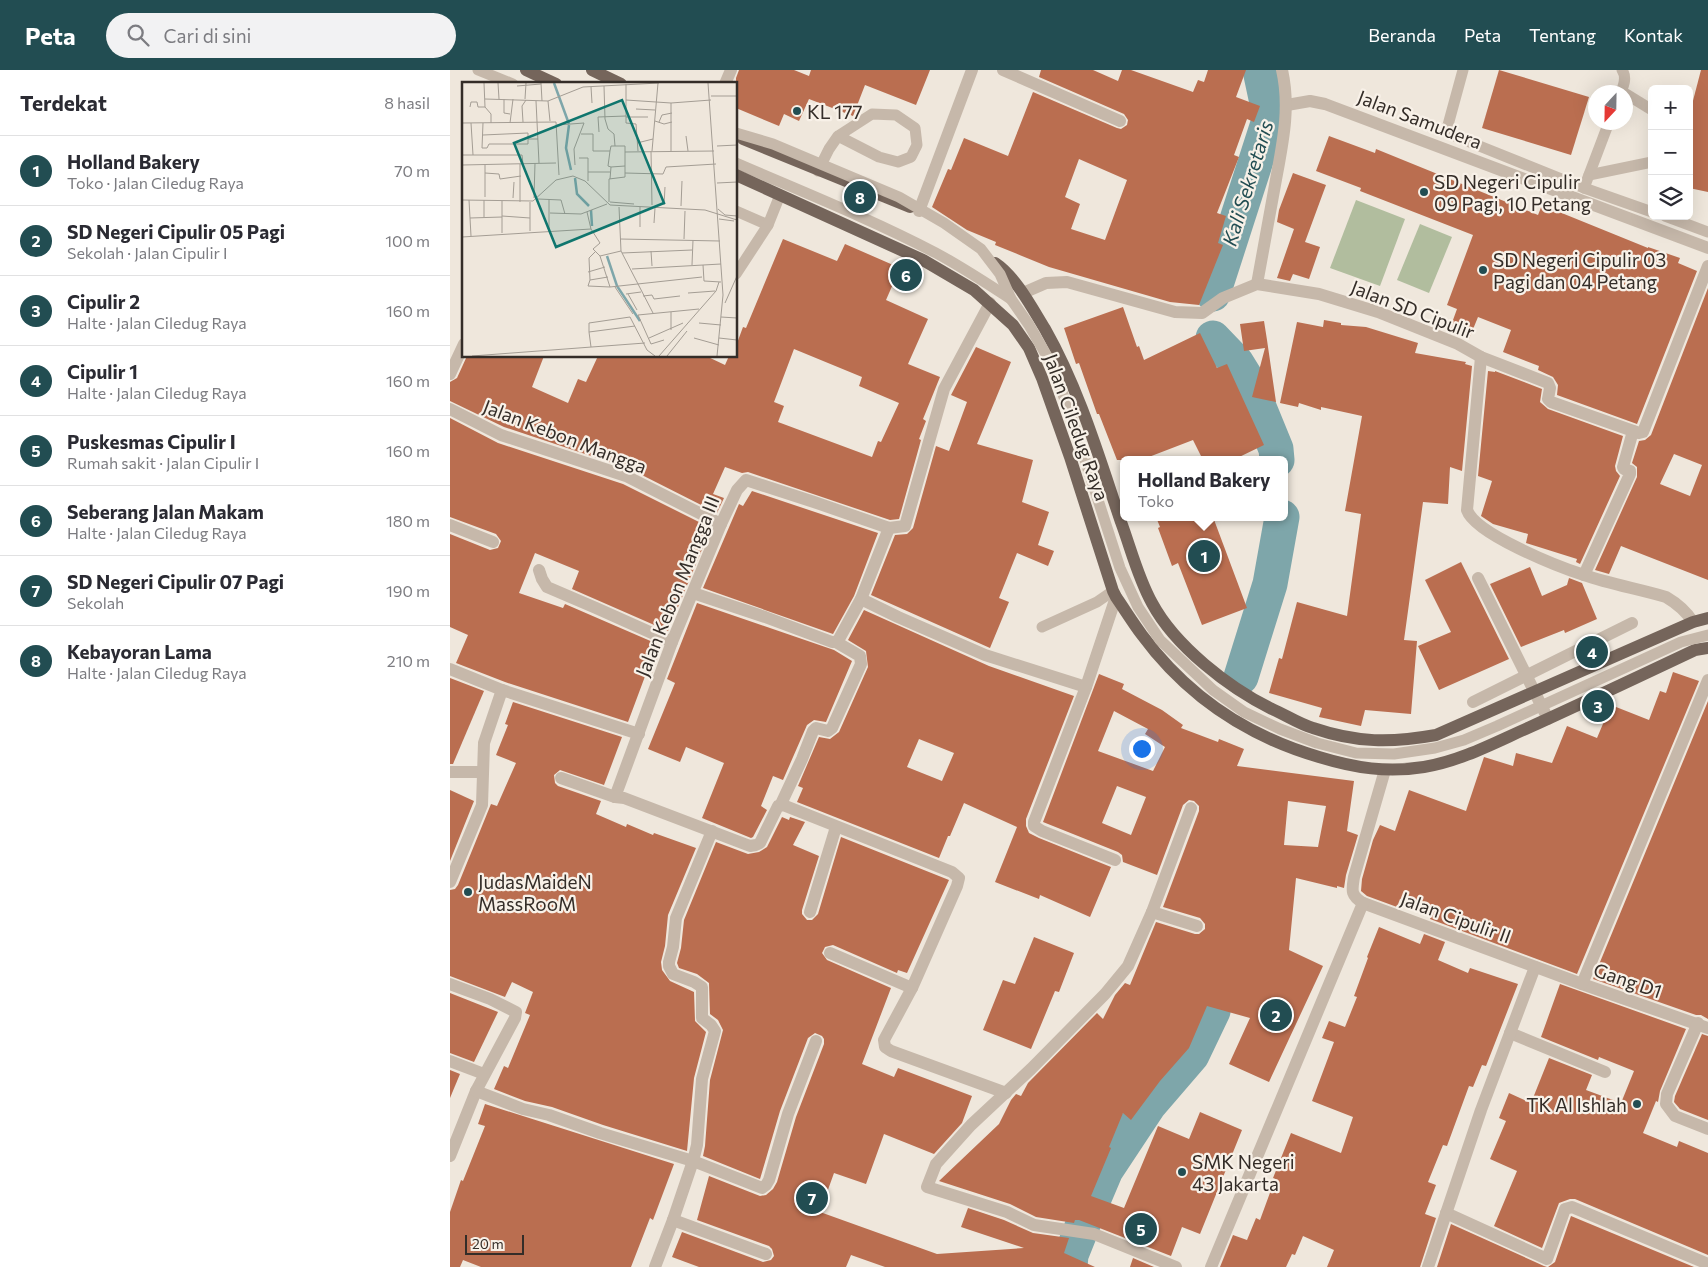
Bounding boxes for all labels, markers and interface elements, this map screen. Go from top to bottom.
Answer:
search box [106,13,456,58]
text: Peta [25,21,76,50]
icon: search [124,21,152,49]
text: Cari di sini [164,24,251,47]
text: Beranda [1368,24,1436,46]
text: Peta [1464,24,1501,46]
text: Tentang [1529,24,1596,46]
text: Kontak [1624,24,1683,46]
inset map [462,82,738,358]
street label: Jalan Samudera [1355,85,1485,153]
north arrow [1588,85,1633,130]
map controls [1648,85,1693,220]
button: + [1648,85,1693,130]
text: Terdekat [20,90,107,115]
text: 8 hasil [384,93,430,112]
place label: KL 177 [807,100,862,123]
marker: KL 177 [791,105,803,117]
water label: Kali Sekretaris [1217,117,1277,249]
button: − [1648,130,1693,175]
text: Holland Bakery [67,150,200,173]
text: 1 [32,161,40,180]
text: 70 m [394,161,430,180]
place label: SD Negeri Cipulir 09 Pagi, 10 Petang [1434,170,1591,215]
text: Toko · Jalan Ciledug Raya [67,173,244,192]
button: layers [1648,175,1693,220]
pin: 8 [844,178,876,216]
marker: SD Negeri Cipulir 09 Pagi, 10 Petang [1418,186,1430,198]
text: SD Negeri Cipulir 05 Pagi [67,220,285,243]
text: 2 [31,231,41,250]
text: 100 m [385,231,430,250]
text: Sekolah · Jalan Cipulir I [67,243,227,262]
place label: SD Negeri Cipulir 03 Pagi dan 04 Petang [1493,248,1666,293]
pin: 6 [890,256,922,294]
marker: SD Negeri Cipulir 03 Pagi dan 04 Petang [1477,264,1489,276]
street label: Jalan SD Cipulir [1348,275,1478,343]
text: Cipulir 2 [67,290,140,313]
text: 3 [31,301,41,320]
text: 160 m [386,301,430,320]
text: Halte · Jalan Ciledug Raya [67,313,247,332]
street label: Jalan Ciledug Raya [1040,350,1114,504]
text: Cipulir 1 [67,360,138,383]
text: 4 [31,371,41,390]
text: 160 m [386,371,430,390]
text: Halte · Jalan Ciledug Raya [67,383,247,402]
street label: Jalan Kebon Mangga [480,394,650,478]
text: Puskesmas Cipulir I [67,430,236,453]
text: 5 [31,441,41,460]
text: 160 m [386,441,430,460]
text: Rumah sakit · Jalan Cipulir I [67,453,259,472]
popup [1120,456,1288,521]
text: Holland Bakery [1138,468,1270,491]
text: Toko [1138,491,1174,510]
street label: Jalan Kebon Mangga III [630,492,724,680]
text: Seberang Jalan Makam [67,500,264,523]
text: 6 [31,511,41,530]
text: 180 m [386,511,430,530]
text: Halte · Jalan Ciledug Raya [67,523,247,542]
pin: 1 [1188,537,1220,575]
text: SD Negeri Cipulir 07 Pagi [67,570,284,593]
text: 7 [32,581,40,600]
text: 190 m [386,581,430,600]
text: Sekolah [67,593,124,612]
pin: 4 [1576,633,1608,671]
text: Kebayoran Lama [67,640,212,663]
text: 8 [31,651,41,670]
text: 210 m [387,651,430,670]
text: Halte · Jalan Ciledug Raya [67,663,247,682]
pin: 3 [1582,687,1614,725]
your location [1129,736,1155,762]
place label: JudasMaideN MassRooM [478,870,592,915]
marker: JudasMaideN MassRooM [462,886,474,898]
street label: Jalan Cipulir II [1398,886,1514,948]
street label: Gang D1 [1591,958,1665,1002]
pin: 2 [1260,996,1292,1034]
place label: TK Al Ishlah [1526,1093,1627,1116]
marker: TK Al Ishlah [1631,1098,1643,1110]
place label: SMK Negeri 43 Jakarta [1192,1150,1295,1195]
marker: SMK Negeri 43 Jakarta [1176,1166,1188,1178]
pin: 7 [796,1179,828,1217]
pin: 5 [1125,1210,1157,1248]
scale bar [465,1232,524,1255]
text: 20 m [472,1235,504,1252]

